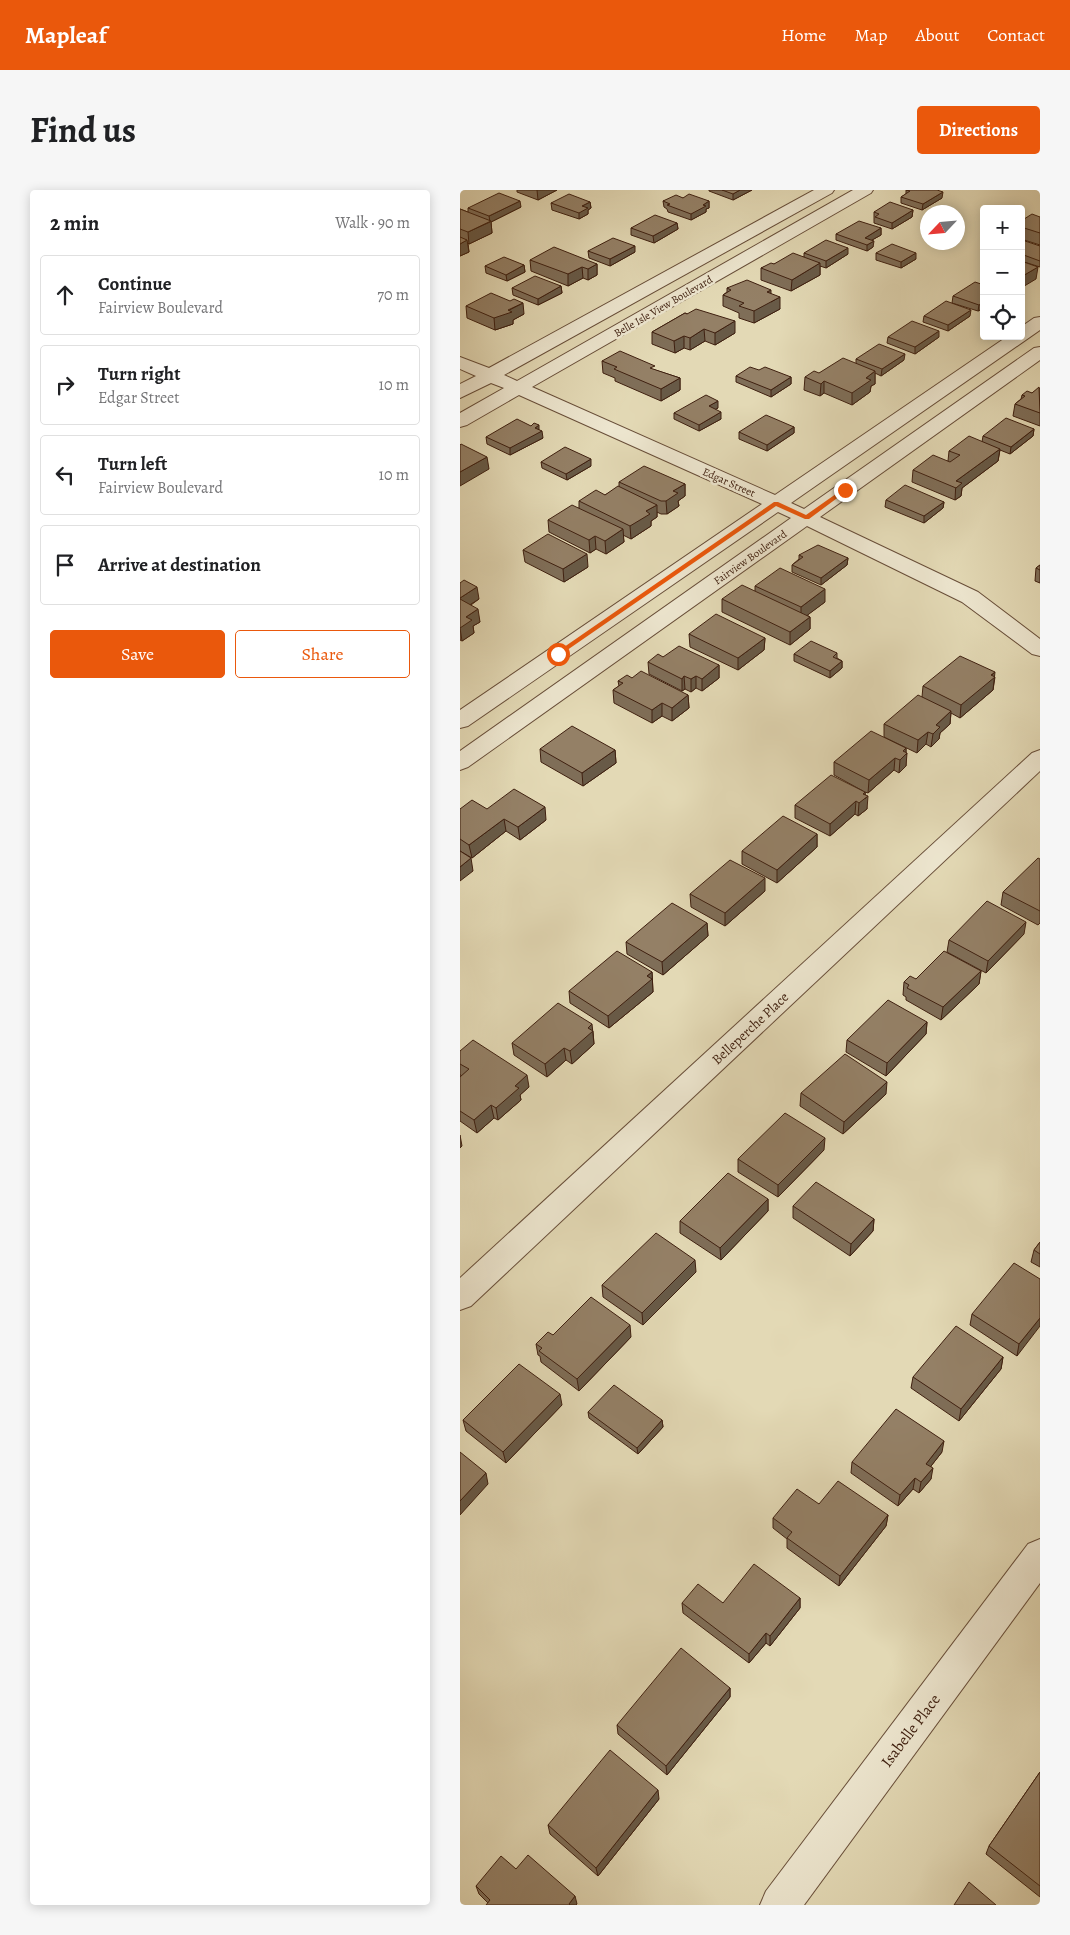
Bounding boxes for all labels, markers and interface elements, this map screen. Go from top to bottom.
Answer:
text: Mapleaf [25,19,107,51]
text: Home [781,23,826,47]
text: Map [854,23,887,47]
text: About [915,23,959,47]
text: Contact [987,23,1045,47]
text: Find us [30,106,136,154]
button: Directions [917,106,1040,154]
north arrow [920,205,965,250]
map controls [980,205,1025,340]
button: + [980,205,1025,250]
text: 2 min [50,209,99,237]
text: Walk · 90 m [335,212,410,234]
button: − [980,250,1025,295]
text: Continue [98,271,172,297]
street label: Belle Isle View Boulevard [611,272,715,341]
icon: ahead [51,281,79,309]
text: 70 m [377,284,409,306]
button: locate [980,295,1025,340]
text: Fairview Boulevard [98,297,223,319]
text: Turn right [98,361,180,387]
icon: right [51,371,79,399]
text: 10 m [379,374,409,396]
text: Edgar Street [98,387,180,409]
text: Turn left [98,451,167,477]
icon: left [51,461,79,489]
text: 10 m [379,464,409,486]
street label: Edgar Street [700,464,758,501]
text: Fairview Boulevard [98,477,223,499]
route end [834,479,857,502]
street label: Fairview Boulevard [711,527,790,588]
icon: arrive [51,551,79,579]
text: Arrive at destination [98,552,261,578]
button: Save [50,630,225,678]
button: Share [235,630,410,678]
route start [547,643,570,666]
street label: Belleperche Place [708,988,793,1069]
street label: Isabelle Place [876,1689,946,1772]

